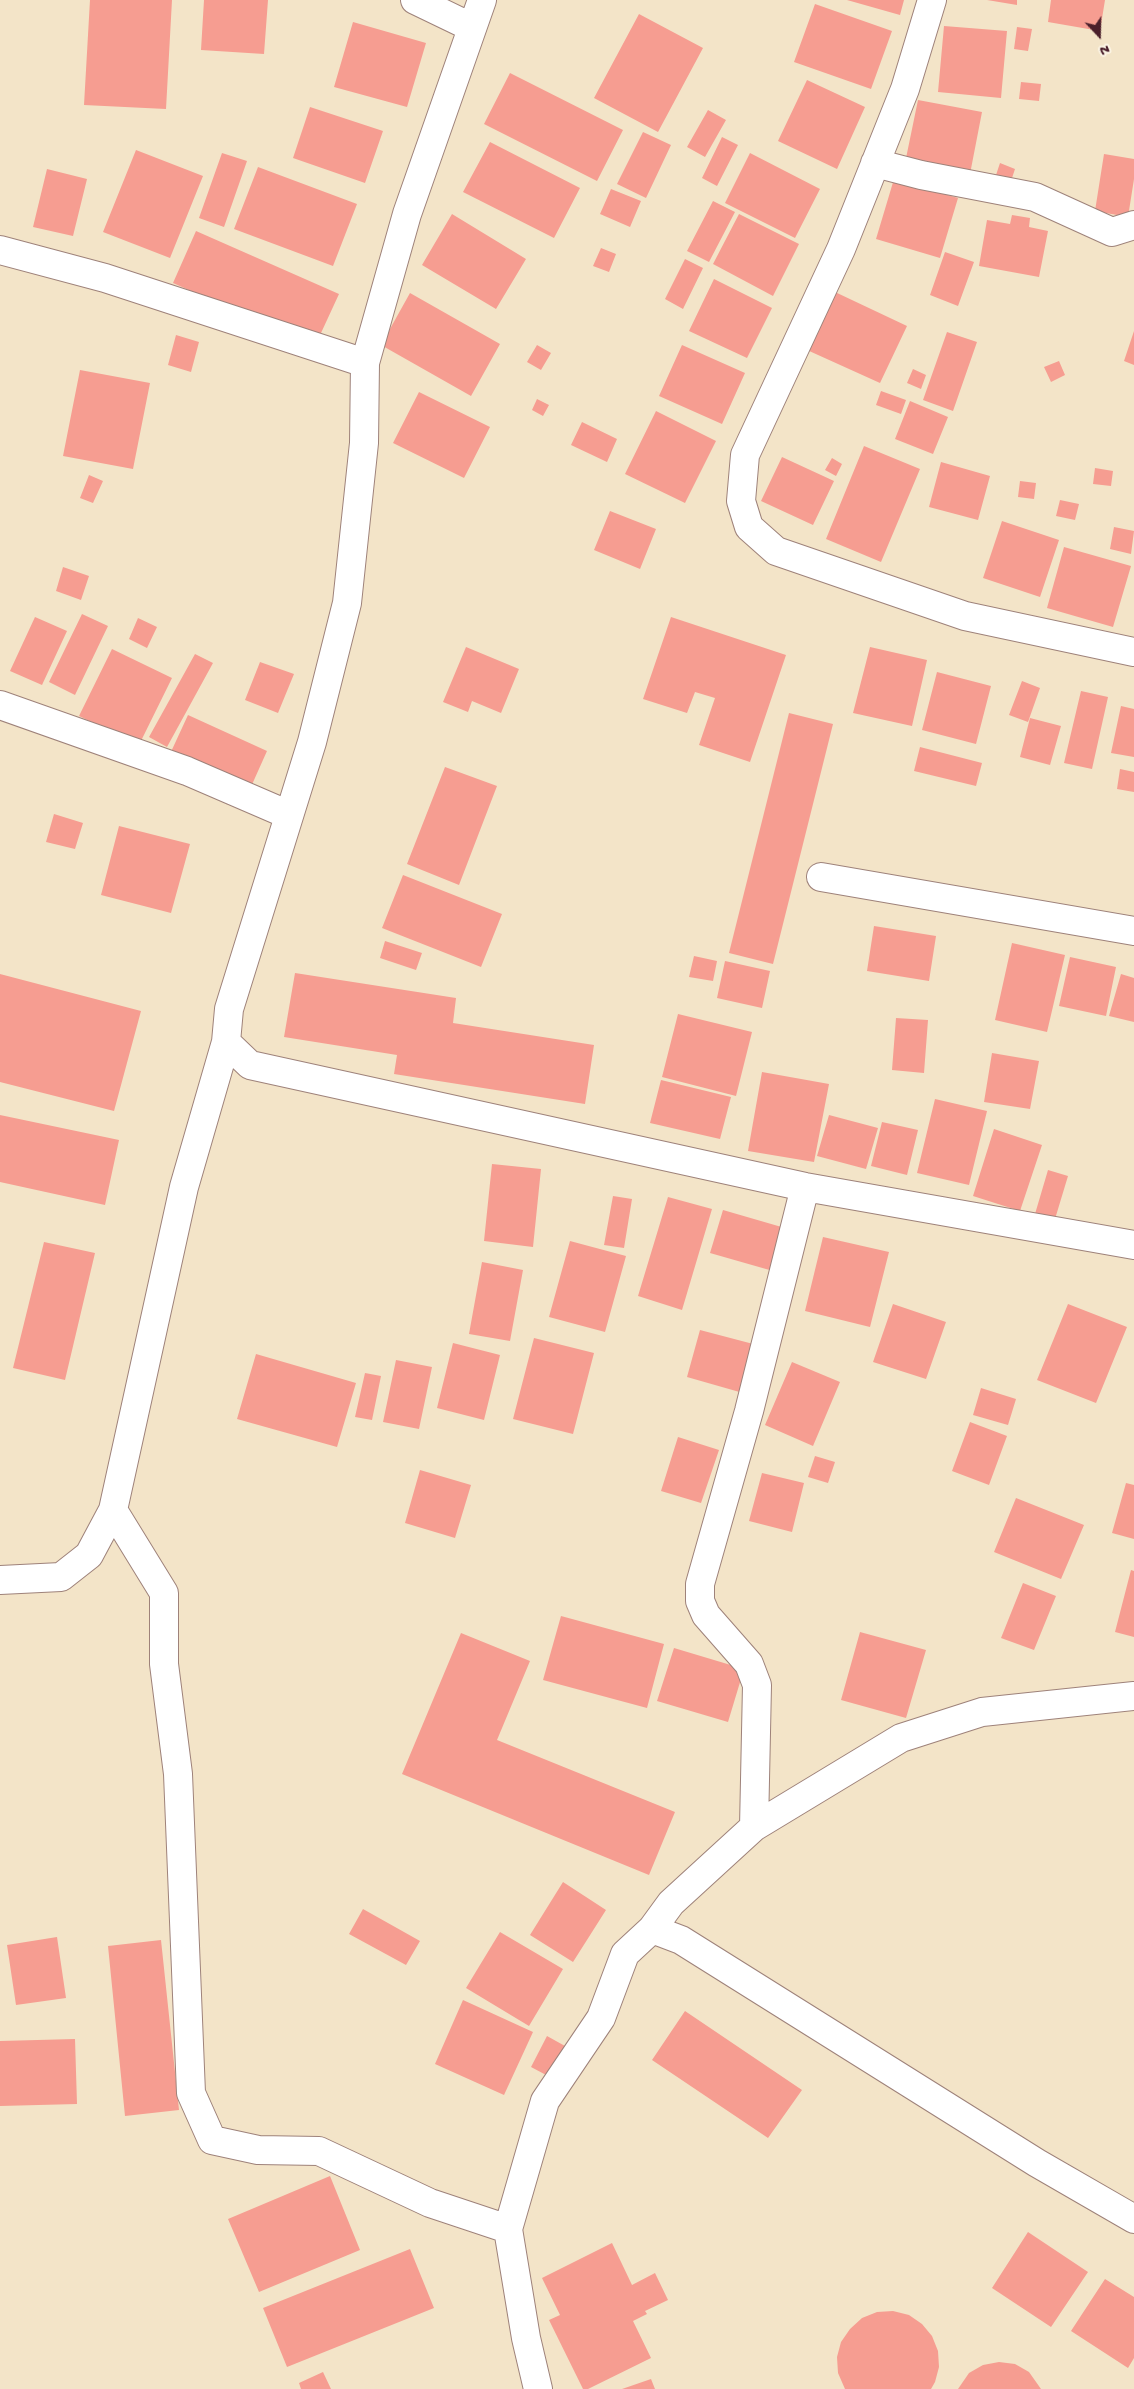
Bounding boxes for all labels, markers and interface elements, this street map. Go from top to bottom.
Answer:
north arrow [1074,10,1124,60]
text: N [1097,40,1112,59]

